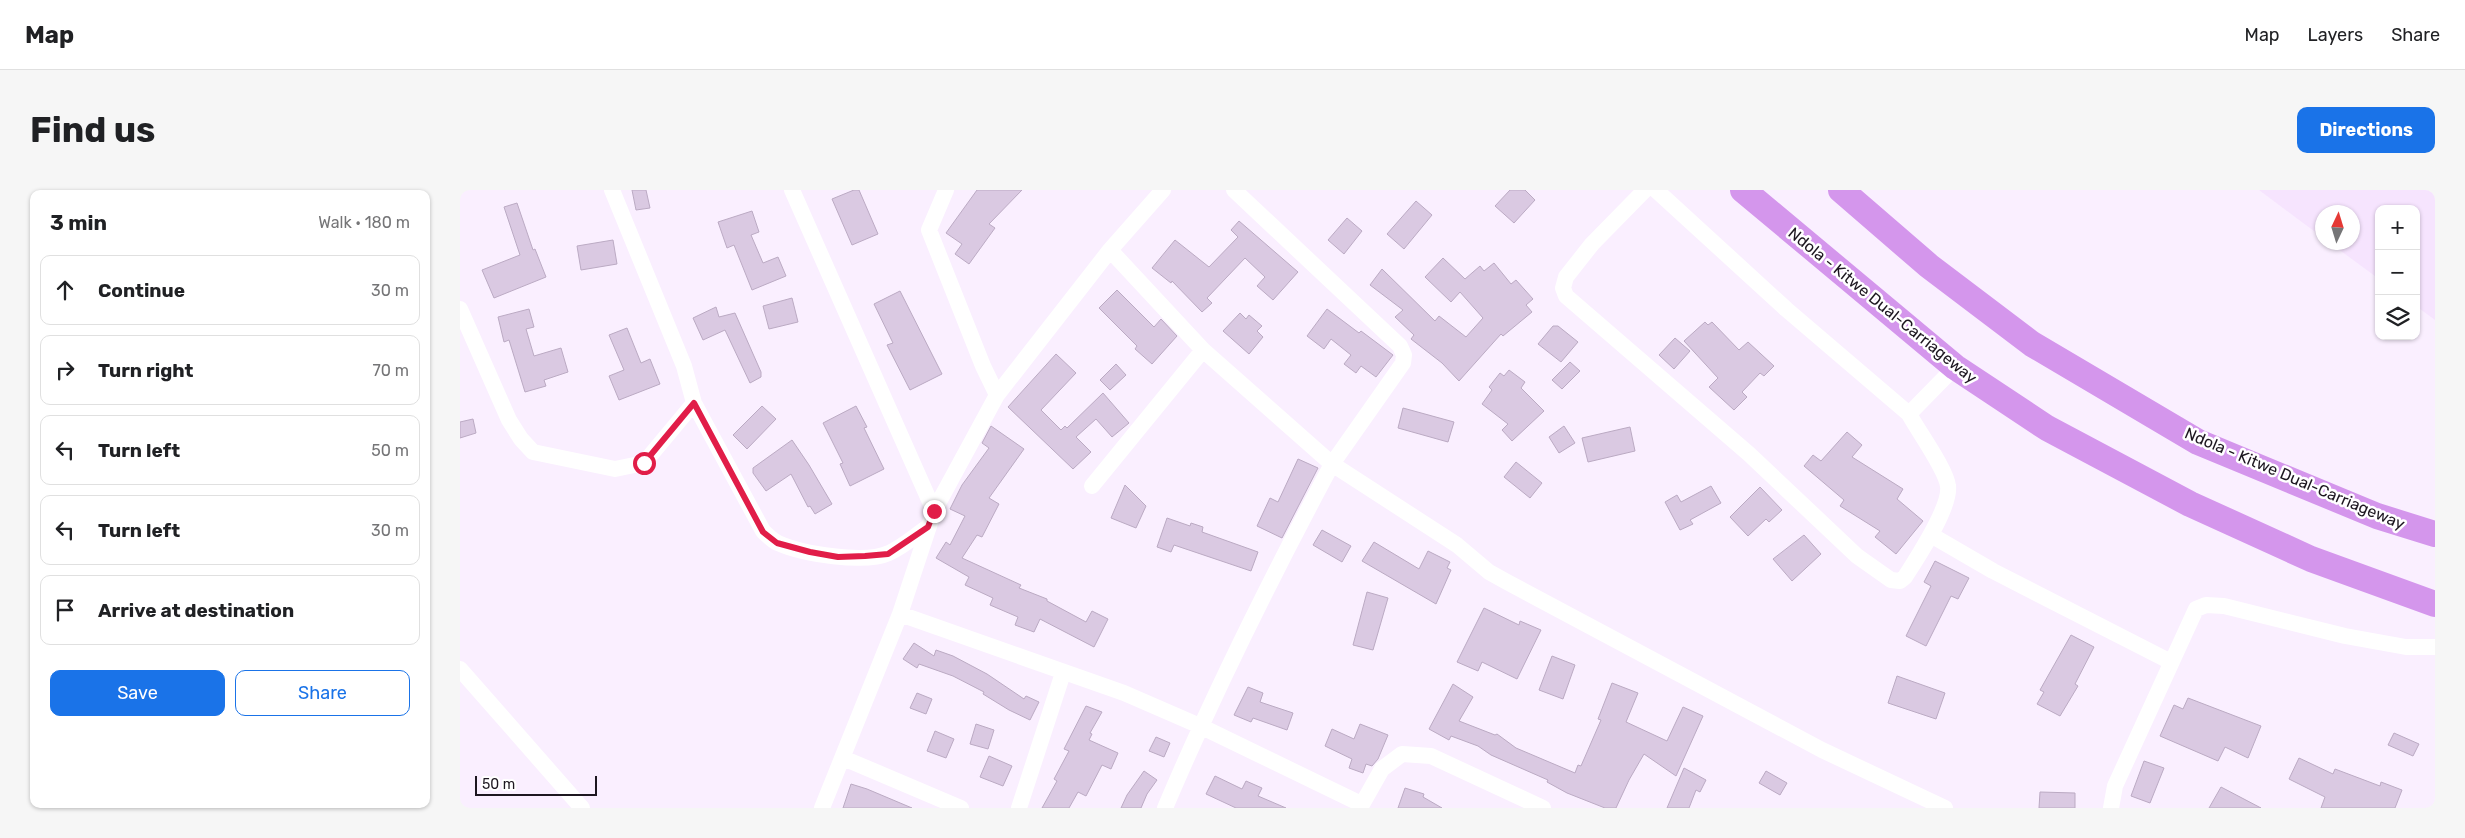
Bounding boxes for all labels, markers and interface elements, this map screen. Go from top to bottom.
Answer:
text: Map [25,21,74,49]
text: Map [2245,24,2280,46]
text: Layers [2308,24,2363,46]
text: Share [2391,24,2440,46]
button: Directions [2297,107,2435,153]
text: Find us [30,109,155,151]
north arrow [2315,205,2360,250]
map controls [2375,205,2420,340]
button: + [2375,205,2420,250]
text: 3 min [50,210,107,235]
text: Walk · 180 m [318,213,410,232]
street label: Ndola - Kitwe Dual-Carriageway [1785,223,1981,388]
button: − [2375,250,2420,295]
icon: ahead [51,276,79,304]
text: Continue [98,279,185,302]
text: 30 m [371,281,409,300]
button: layers [2375,295,2420,340]
icon: right [51,356,79,384]
text: Turn right [98,359,193,382]
text: 70 m [372,361,409,380]
street label: Ndola - Kitwe Dual-Carriageway [2182,423,2408,534]
icon: left [51,436,79,464]
text: Turn left [98,439,180,462]
text: 50 m [371,441,409,460]
route start [633,452,656,475]
route end [923,500,946,523]
icon: left [51,516,79,544]
text: Turn left [98,519,180,542]
text: 30 m [371,521,409,540]
icon: arrive [51,596,79,624]
text: Arrive at destination [98,599,294,622]
button: Save [50,670,225,716]
button: Share [235,670,410,716]
scale bar [475,773,598,796]
text: 50 m [482,776,515,793]

